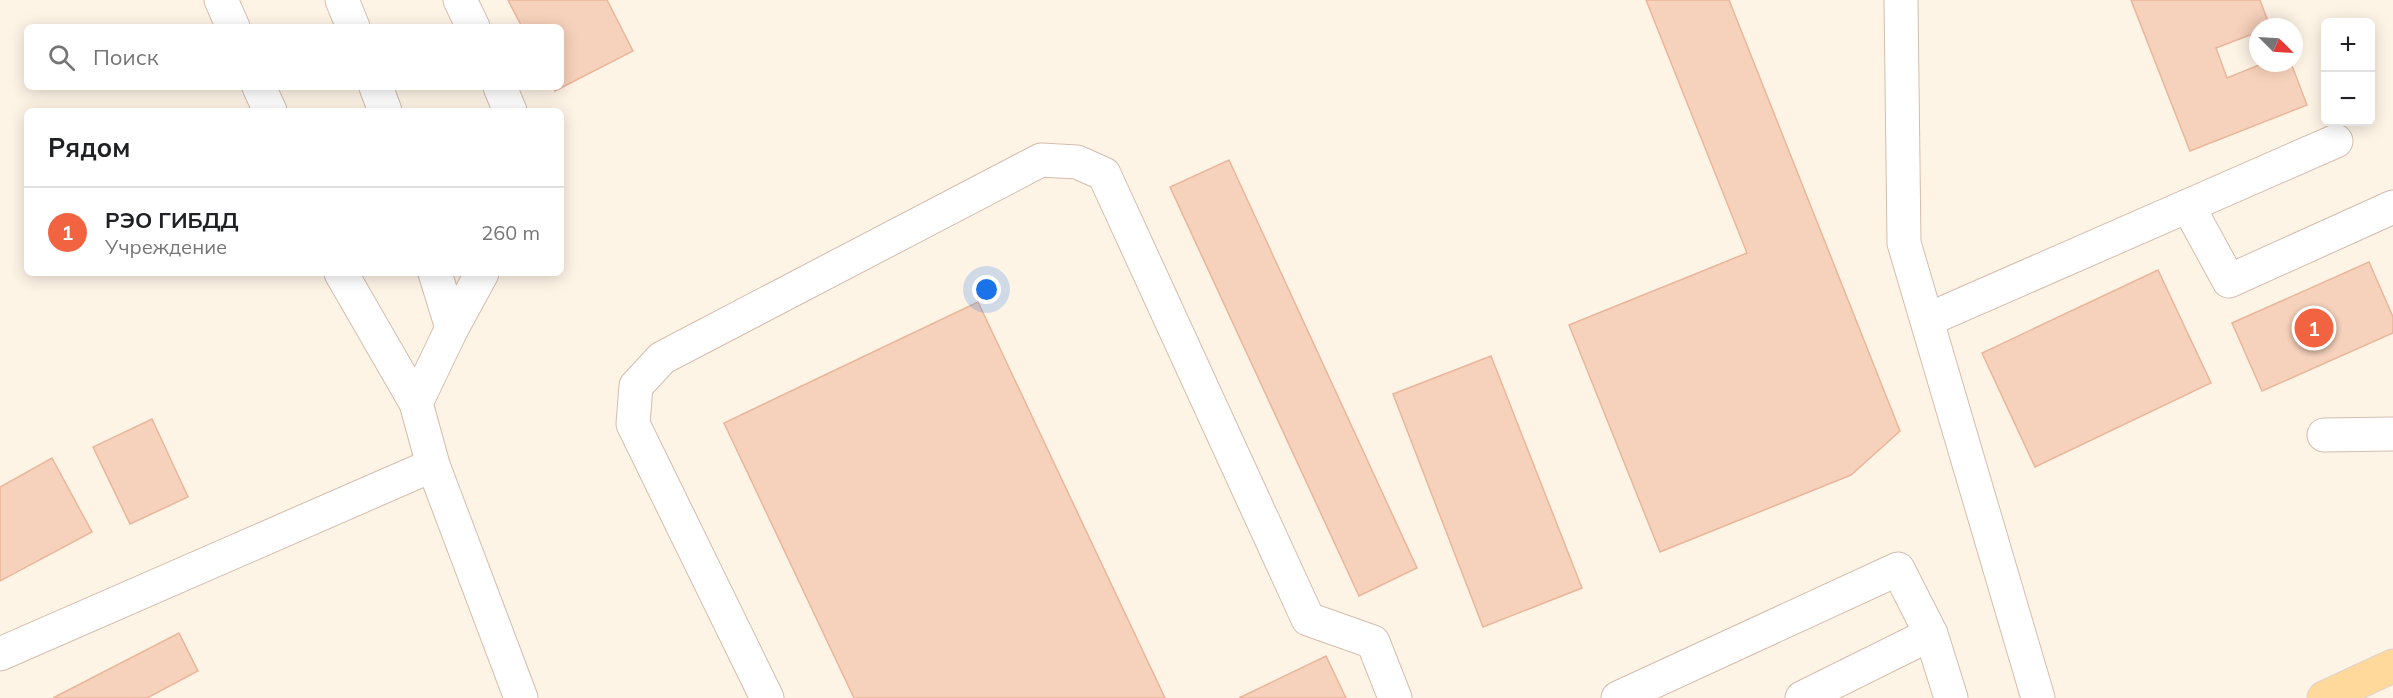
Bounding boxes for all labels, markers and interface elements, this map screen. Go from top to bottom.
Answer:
north arrow [2249,18,2303,72]
map controls [2321,18,2375,126]
button: + [2321,18,2375,72]
search box [24,24,564,90]
icon: search [45,41,78,74]
text: Поиск [93,43,159,71]
button: − [2321,72,2375,126]
text: Рядом [48,131,131,164]
text: РЭО ГИБДД [105,206,239,234]
text: 1 [62,220,74,245]
text: 260 m [481,220,540,245]
text: Учреждение [105,234,227,259]
your location [972,275,1001,304]
pin: 1 [2294,306,2334,350]

